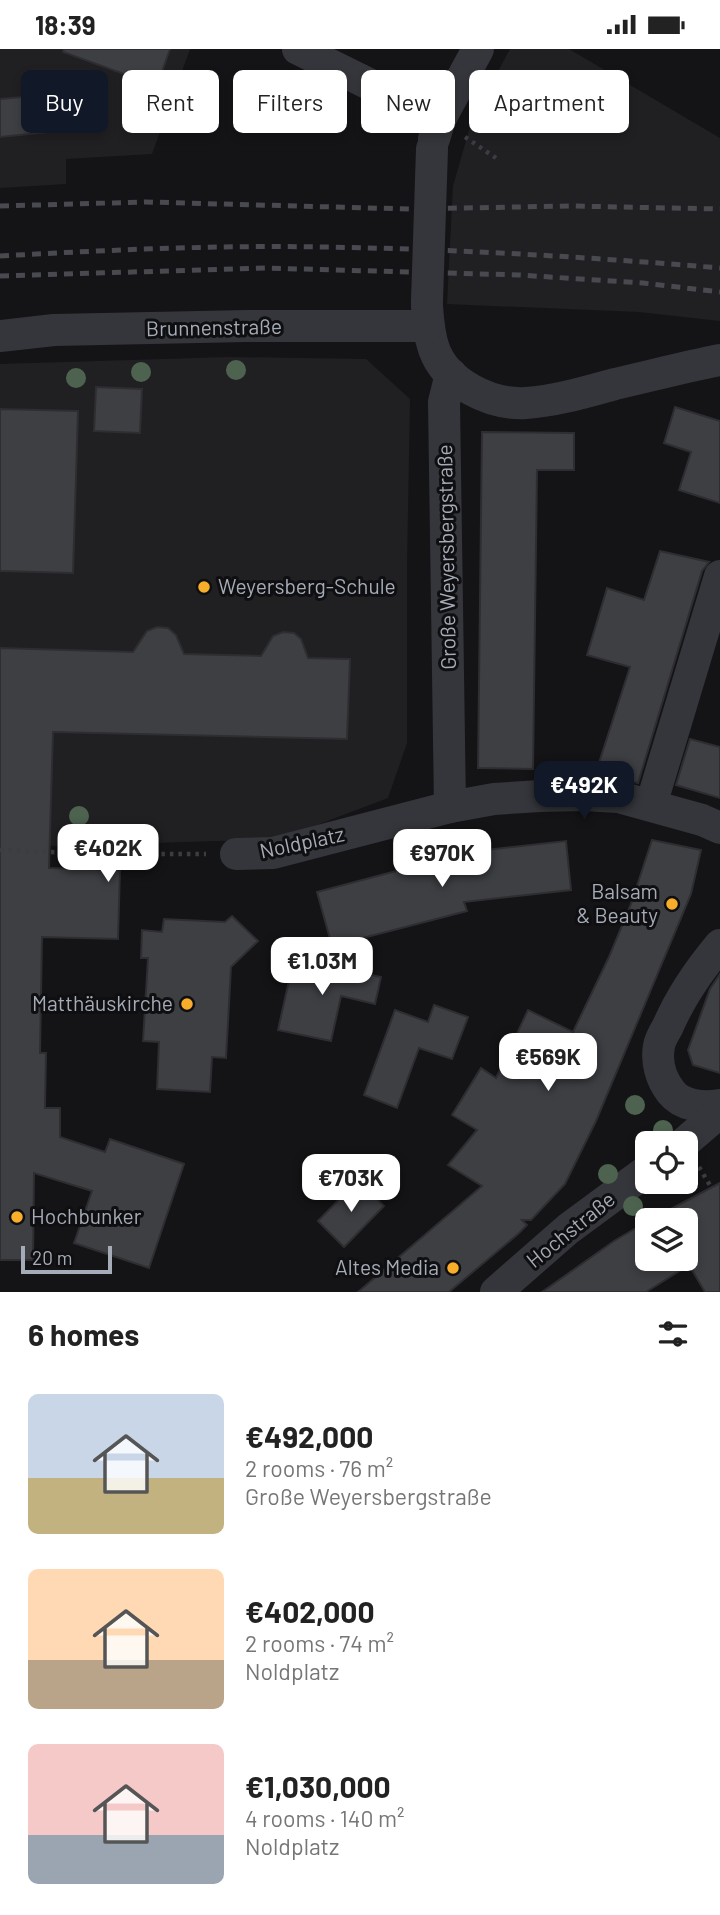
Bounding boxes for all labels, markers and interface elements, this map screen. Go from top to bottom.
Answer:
text: 18:39 [35,9,96,40]
chip: Buy [21,70,108,133]
chip: Rent [122,70,219,133]
chip: Filters [233,70,347,133]
chip: New [361,70,455,133]
chip: Apartment [469,70,629,133]
street label: Brunnenstraße [146,313,282,340]
street label: Große Weyersbergstraße [431,444,460,670]
place label: Weyersberg-Schule [218,573,396,598]
marker: Weyersberg-Schule [196,579,212,595]
pin: €492K [535,761,633,821]
text: €492K [550,770,618,798]
street label: Noldplatz [257,820,346,863]
pin: €402K [59,825,157,884]
pin: €970K [393,829,491,889]
text: €402K [74,833,142,861]
text: €970K [409,838,475,866]
place label: Balsam & Beauty [576,878,658,927]
marker: Balsam & Beauty [664,896,680,912]
pin: €1.03M [265,937,379,997]
text: €1.03M [287,946,357,974]
place label: Matthäuskirche [32,990,173,1015]
marker: Matthäuskirche [179,996,195,1012]
pin: €569K [499,1033,597,1093]
text: €569K [515,1042,581,1070]
map controls [635,1131,698,1271]
button: locate [635,1131,698,1194]
pin: €703K [302,1155,400,1214]
text: €703K [318,1163,384,1191]
street label: Hochstraße [521,1186,619,1272]
place label: Hochbunker [31,1203,142,1228]
button: layers [635,1208,698,1271]
marker: Hochbunker [9,1209,25,1225]
scale bar [21,1243,112,1275]
text: 20 m [32,1246,72,1269]
place label: Altes Media [335,1254,439,1279]
marker: Altes Media [445,1260,461,1276]
icon: filters [654,1315,692,1353]
text: 6 homes [28,1316,139,1352]
text: €492,000 [245,1418,373,1454]
icon: home [84,1422,168,1506]
text: 2 rooms · 76 m² [245,1454,393,1482]
text: Große Weyersbergstraße [245,1482,492,1510]
text: €402,000 [245,1593,375,1629]
icon: home [84,1597,168,1681]
text: 2 rooms · 74 m² [245,1629,394,1657]
text: Noldplatz [245,1657,339,1685]
text: €1,030,000 [245,1768,391,1804]
icon: home [84,1772,168,1856]
text: 4 rooms · 140 m² [245,1804,405,1832]
text: Noldplatz [245,1832,339,1860]

